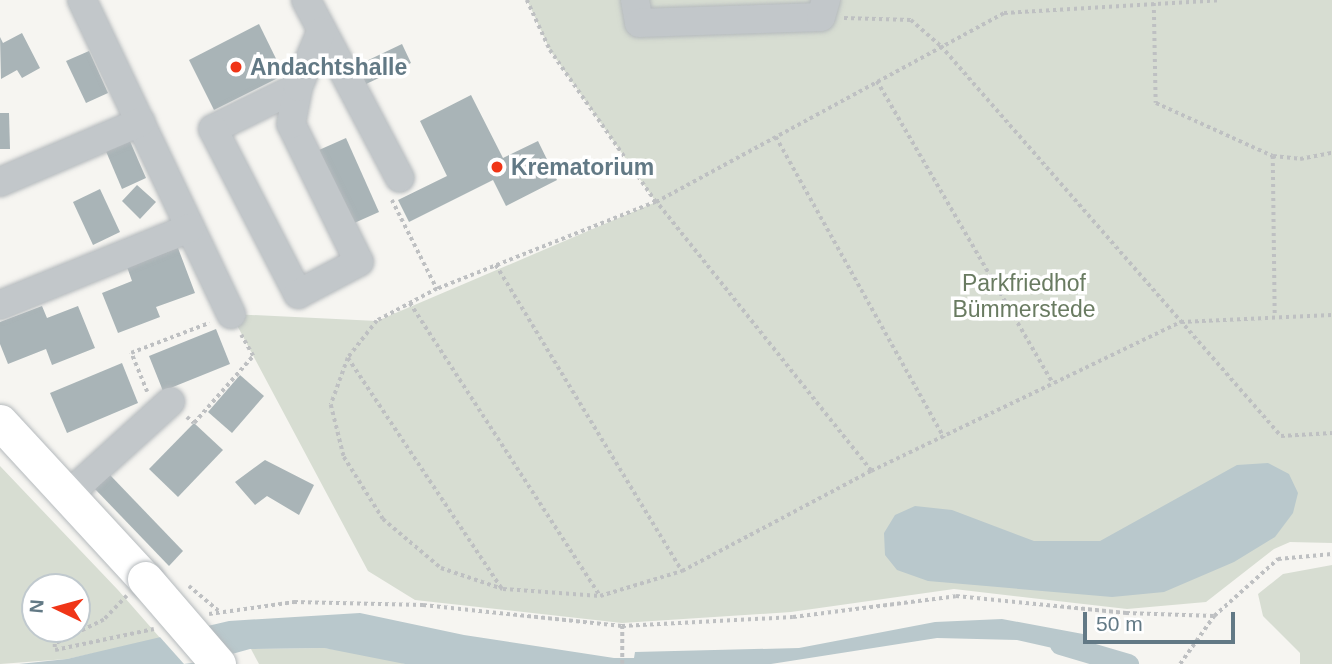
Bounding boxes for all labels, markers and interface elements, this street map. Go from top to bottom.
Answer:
place label: Andachtshalle [250,53,407,81]
marker: Andachtshalle [228,59,244,75]
place label: Krematorium [511,153,654,181]
marker: Krematorium [489,159,505,175]
park label: Parkfriedhof Bümmerstede [952,269,1096,323]
north arrow [21,573,91,643]
scale bar [1087,598,1239,642]
text: N [26,599,48,614]
text: 50 m [1096,612,1143,635]

